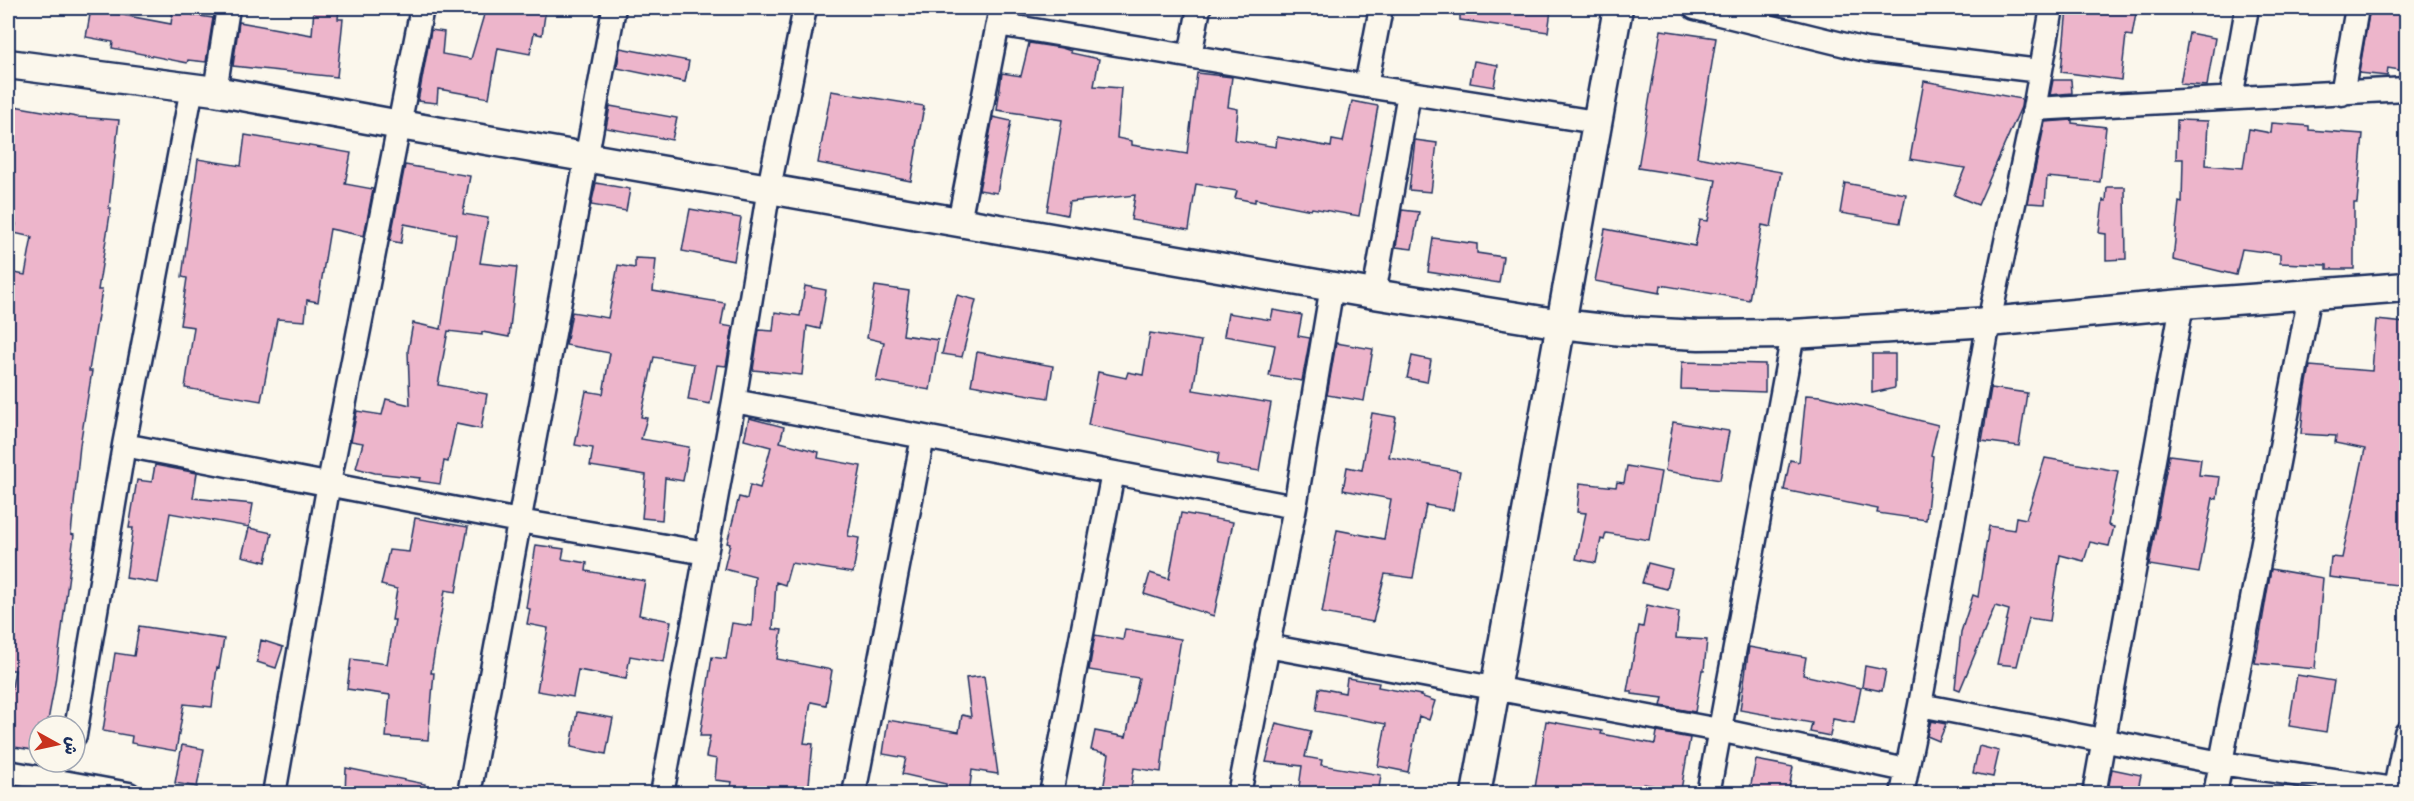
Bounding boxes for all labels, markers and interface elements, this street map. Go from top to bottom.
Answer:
north arrow [27,714,87,774]
text: ش [61,736,83,756]

